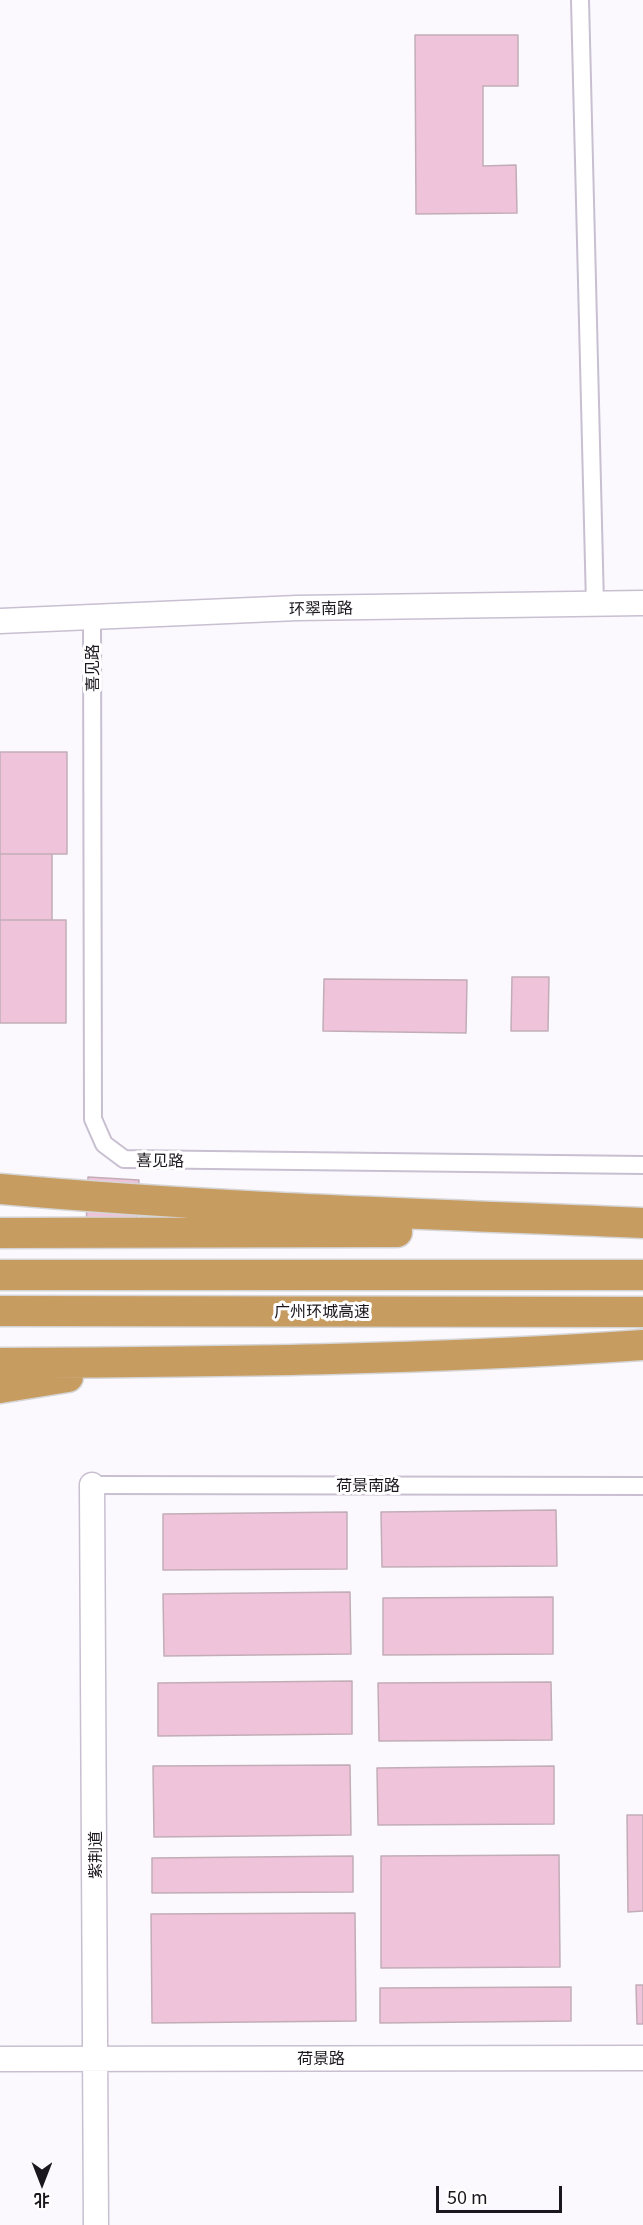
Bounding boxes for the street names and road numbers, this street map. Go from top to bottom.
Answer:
street label: 环翠南路 [289,598,353,618]
street label: 喜见路 [82,644,102,692]
street label: 喜见路 [136,1150,184,1170]
street label: 广州环城高速 [274,1301,370,1321]
street label: 荷景南路 [336,1475,400,1495]
street label: 紫荆道 [85,1831,105,1879]
street label: 荷景路 [297,2048,345,2068]

